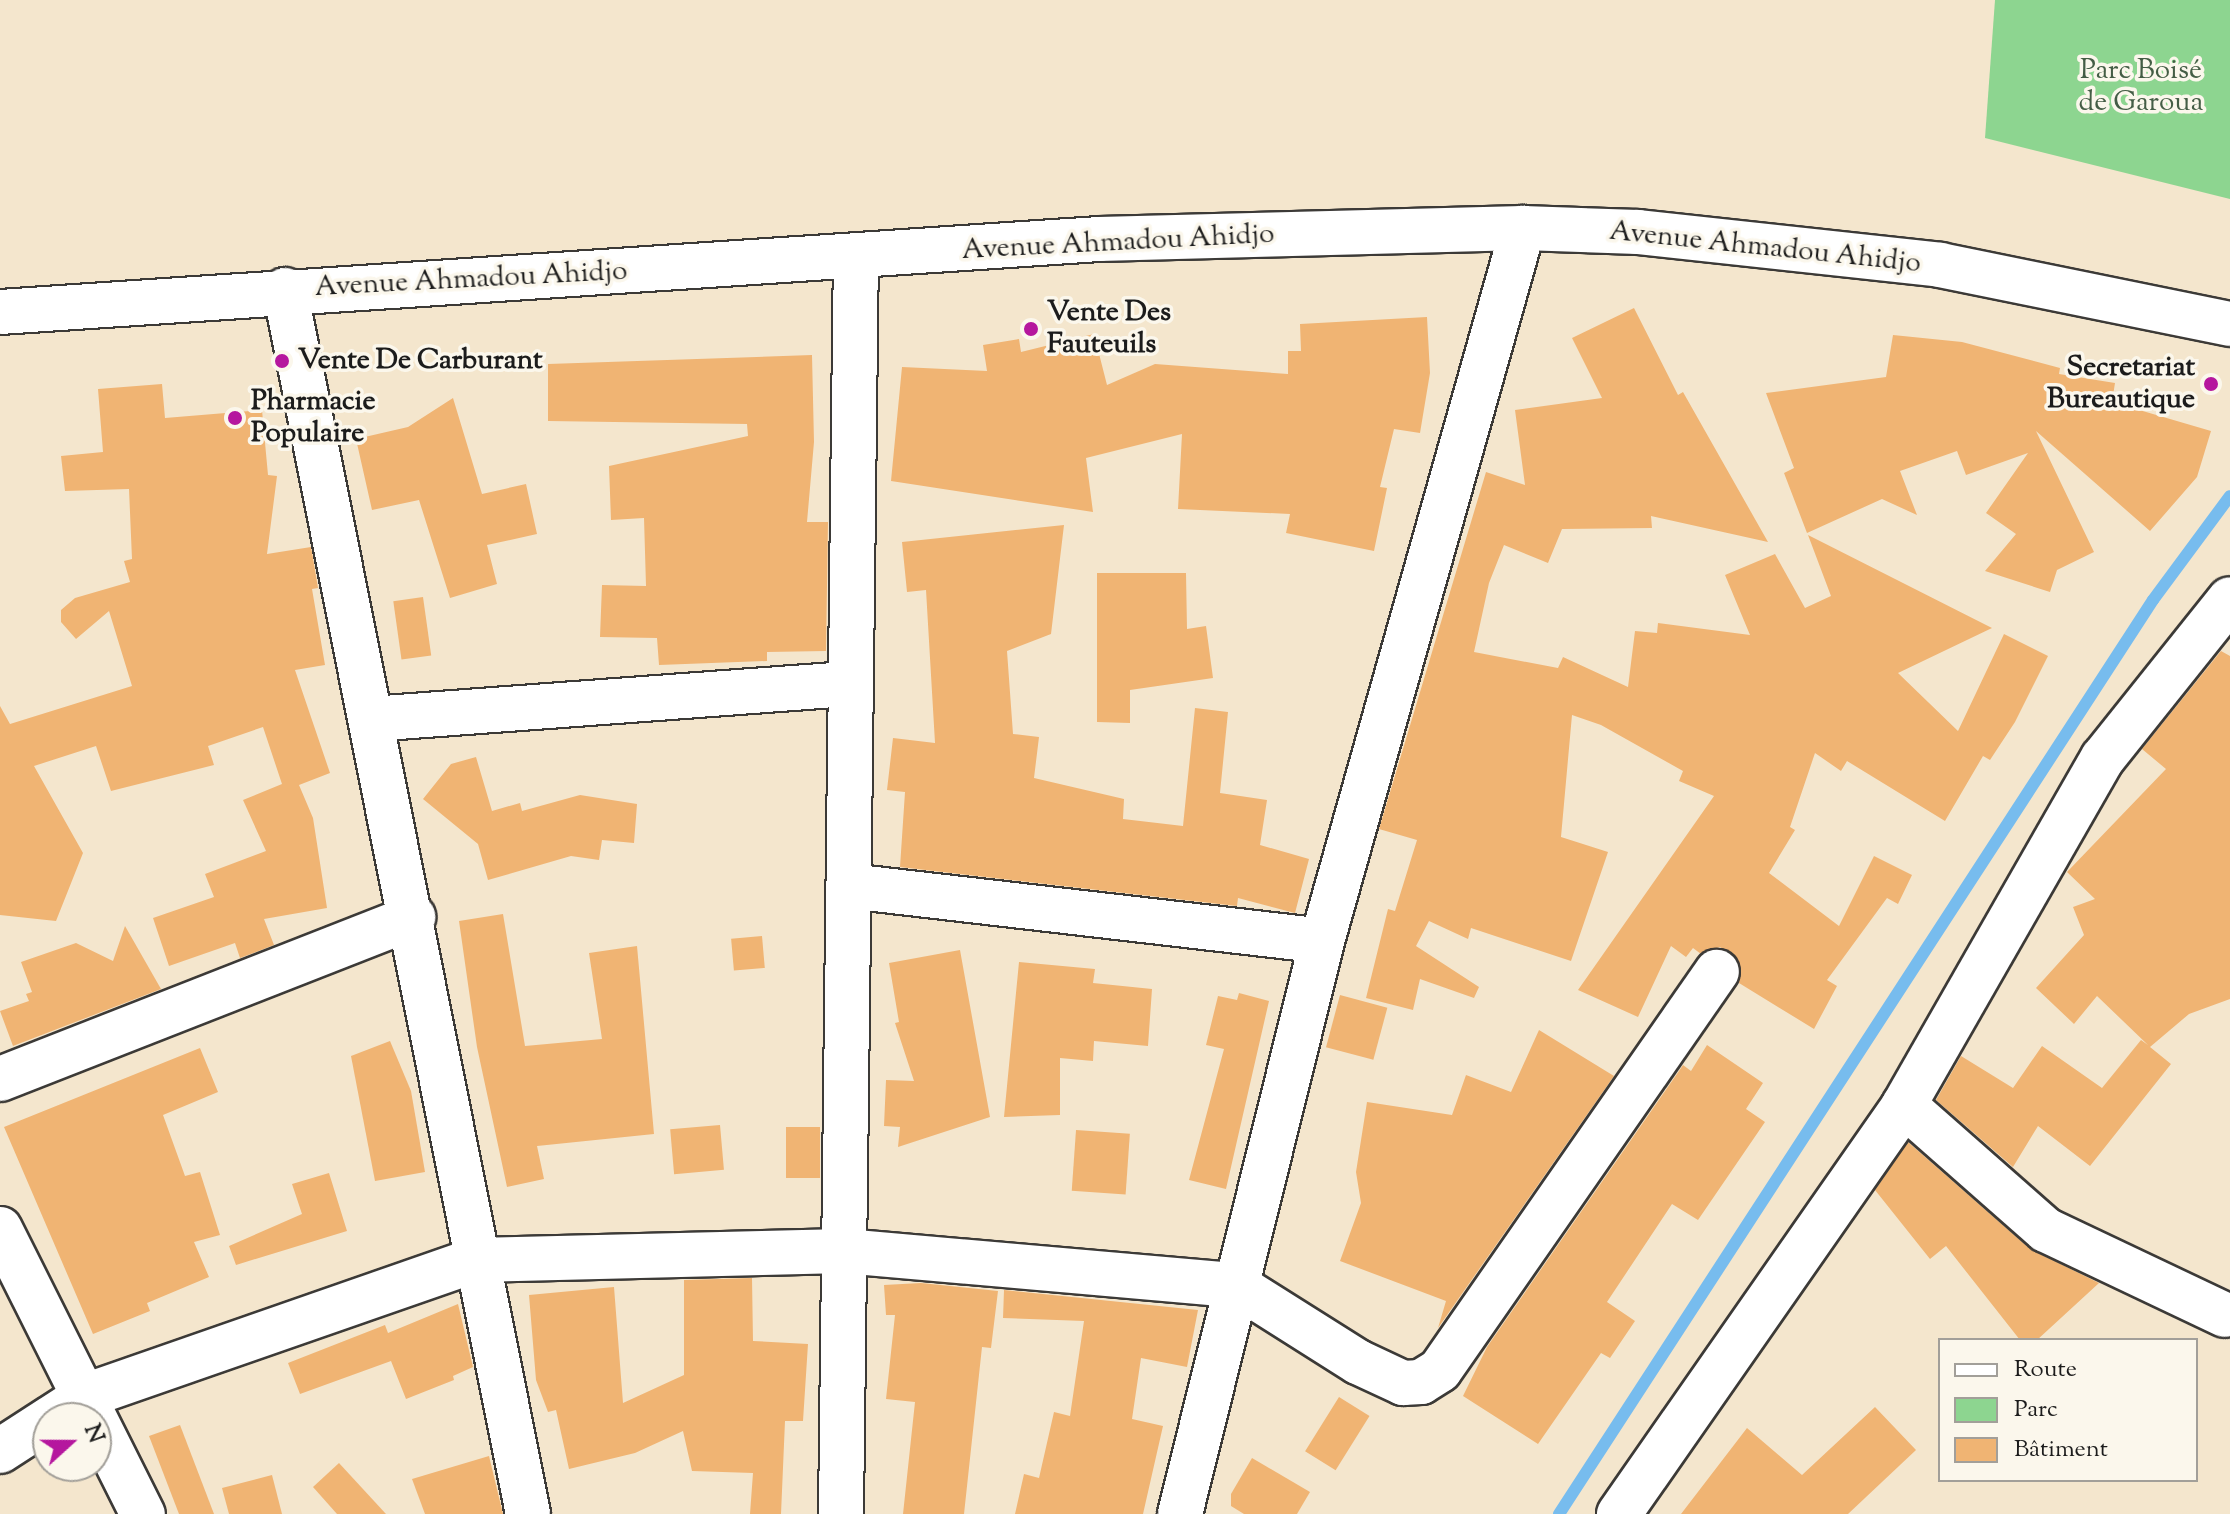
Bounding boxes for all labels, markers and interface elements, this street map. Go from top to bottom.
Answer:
park label: Parc Boisé de Garoua [2079,54,2203,120]
street label: Avenue Ahmadou Ahidjo [1608,215,1922,281]
street label: Avenue Ahmadou Ahidjo [961,218,1275,268]
street label: Avenue Ahmadou Ahidjo [314,255,628,305]
place label: Vente Des Fauteuils [1047,296,1171,362]
marker: Vente Des Fauteuils [1022,320,1040,338]
place label: Vente De Carburant [298,344,543,378]
place label: Secretariat Bureautique [2047,351,2195,417]
marker: Vente De Carburant [273,352,291,370]
marker: Secretariat Bureautique [2202,375,2220,393]
place label: Pharmacie Populaire [251,385,375,451]
marker: Pharmacie Populaire [226,409,244,427]
legend [1938,1338,2198,1482]
text: Route [2014,1353,2077,1387]
text: Parc [2014,1393,2058,1427]
north arrow [32,1402,112,1482]
text: N [74,1420,111,1448]
text: Bâtiment [2014,1433,2108,1467]

